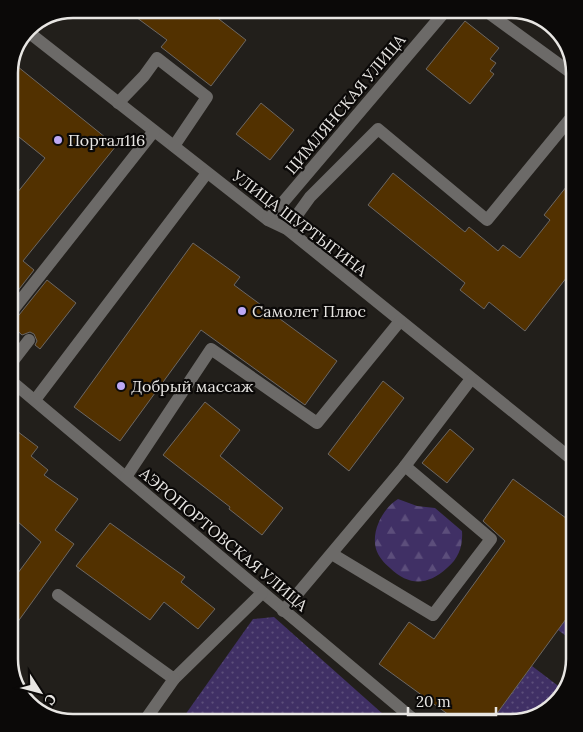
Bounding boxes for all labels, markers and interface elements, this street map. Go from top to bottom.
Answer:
street label: ЦИМЛЯНСКАЯ УЛИЦА [281,29,410,178]
place label: Портал116 [68,130,145,150]
marker: Портал116 [52,134,64,146]
street label: УЛИЦА ШУРТЫГИНА [228,165,372,281]
place label: Самолет Плюс [252,301,366,321]
marker: Самолет Плюс [236,305,248,317]
place label: Добрый массаж [131,376,254,396]
marker: Добрый массаж [115,380,127,392]
street label: АЭРОПОРТОВСКАЯ УЛИЦА [135,462,313,616]
north arrow [15,667,65,717]
scale bar [408,684,496,716]
text: С [40,690,61,709]
text: 20 m [416,692,451,711]

